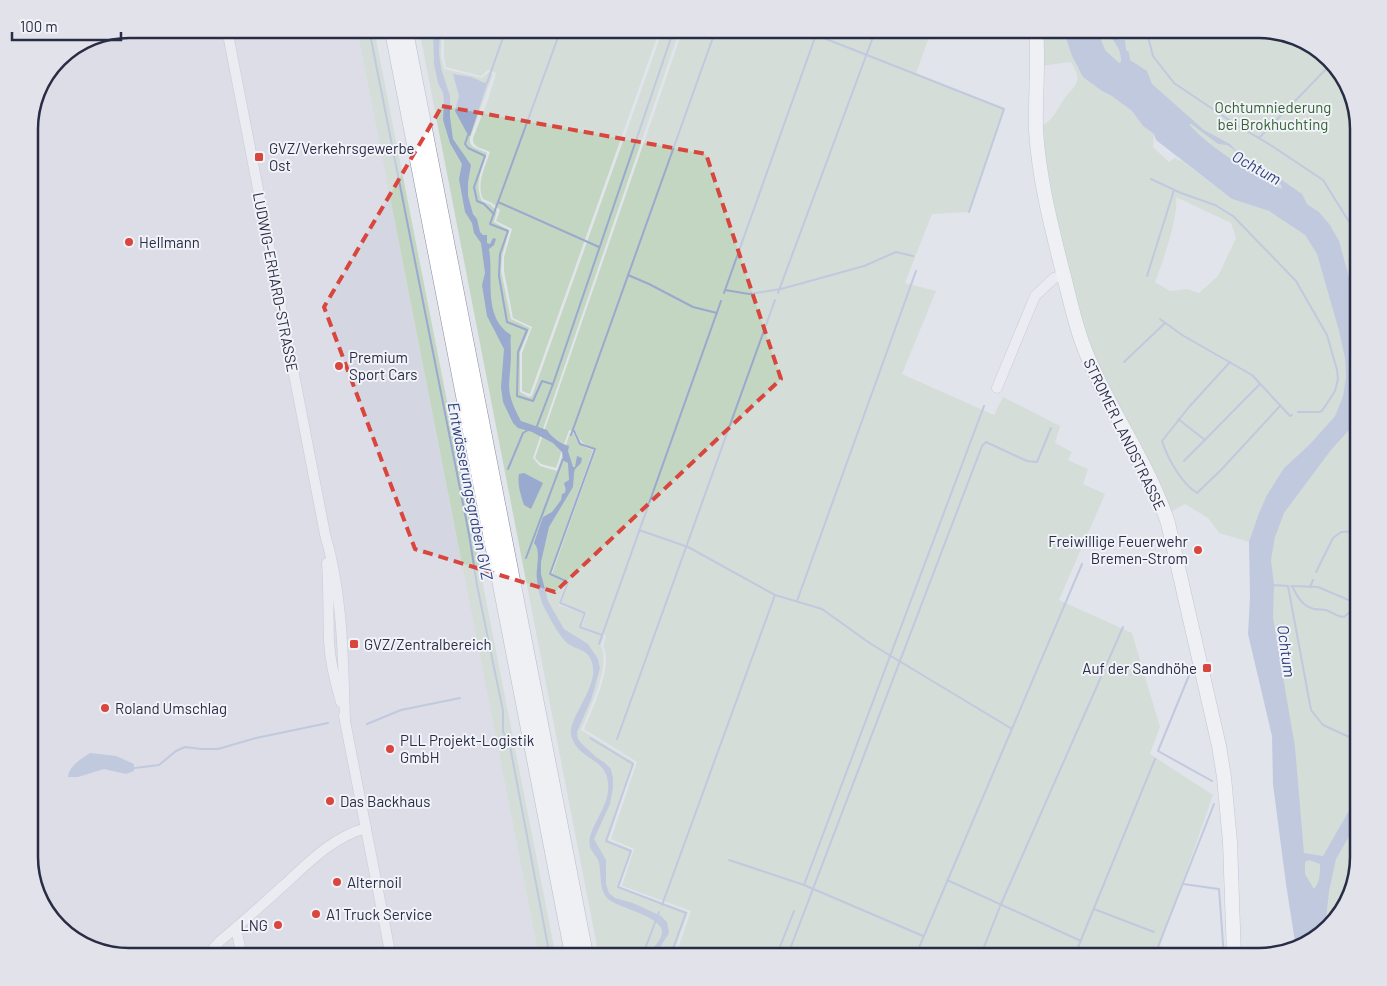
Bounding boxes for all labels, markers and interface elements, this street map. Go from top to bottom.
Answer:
scale bar [12,10,121,42]
text: 100 m [20,17,58,35]
park label: Ochtumniederung bei Brokhuchting [1215,98,1331,133]
place label: GVZ/Verkehrsgewerbe Ost [269,139,415,174]
water label: Ochtum [1229,146,1285,188]
marker: GVZ/Verkehrsgewerbe Ost [253,151,265,163]
street label: LUDWIG-ERHARD-STRASSE [250,191,302,373]
place label: Hellmann [139,233,200,251]
marker: Hellmann [123,236,135,248]
place label: Premium Sport Cars [349,348,418,383]
street label: STROMER LANDSTRASSE [1080,355,1170,513]
marker: Premium Sport Cars [333,360,345,372]
water label: Entwässerungsgraben GVZ [444,400,498,582]
place label: Freiwillige Feuerwehr Bremen-Strom [1048,532,1189,567]
marker: Freiwillige Feuerwehr Bremen-Strom [1192,544,1204,556]
water label: Ochtum [1274,623,1300,679]
place label: GVZ/Zentralbereich [364,635,492,653]
marker: GVZ/Zentralbereich [348,638,360,650]
place label: Auf der Sandhöhe [1082,659,1197,677]
marker: Auf der Sandhöhe [1201,662,1213,674]
place label: Roland Umschlag [115,699,227,717]
marker: Roland Umschlag [99,702,111,714]
place label: PLL Projekt-Logistik GmbH [400,731,535,766]
marker: PLL Projekt-Logistik GmbH [384,743,396,755]
place label: Das Backhaus [340,792,430,810]
marker: Das Backhaus [324,795,336,807]
place label: Alternoil [347,873,402,891]
marker: Alternoil [331,876,343,888]
place label: A1 Truck Service [326,905,432,923]
marker: A1 Truck Service [310,908,322,920]
place label: LNG [240,916,268,934]
marker: LNG [272,919,284,931]

